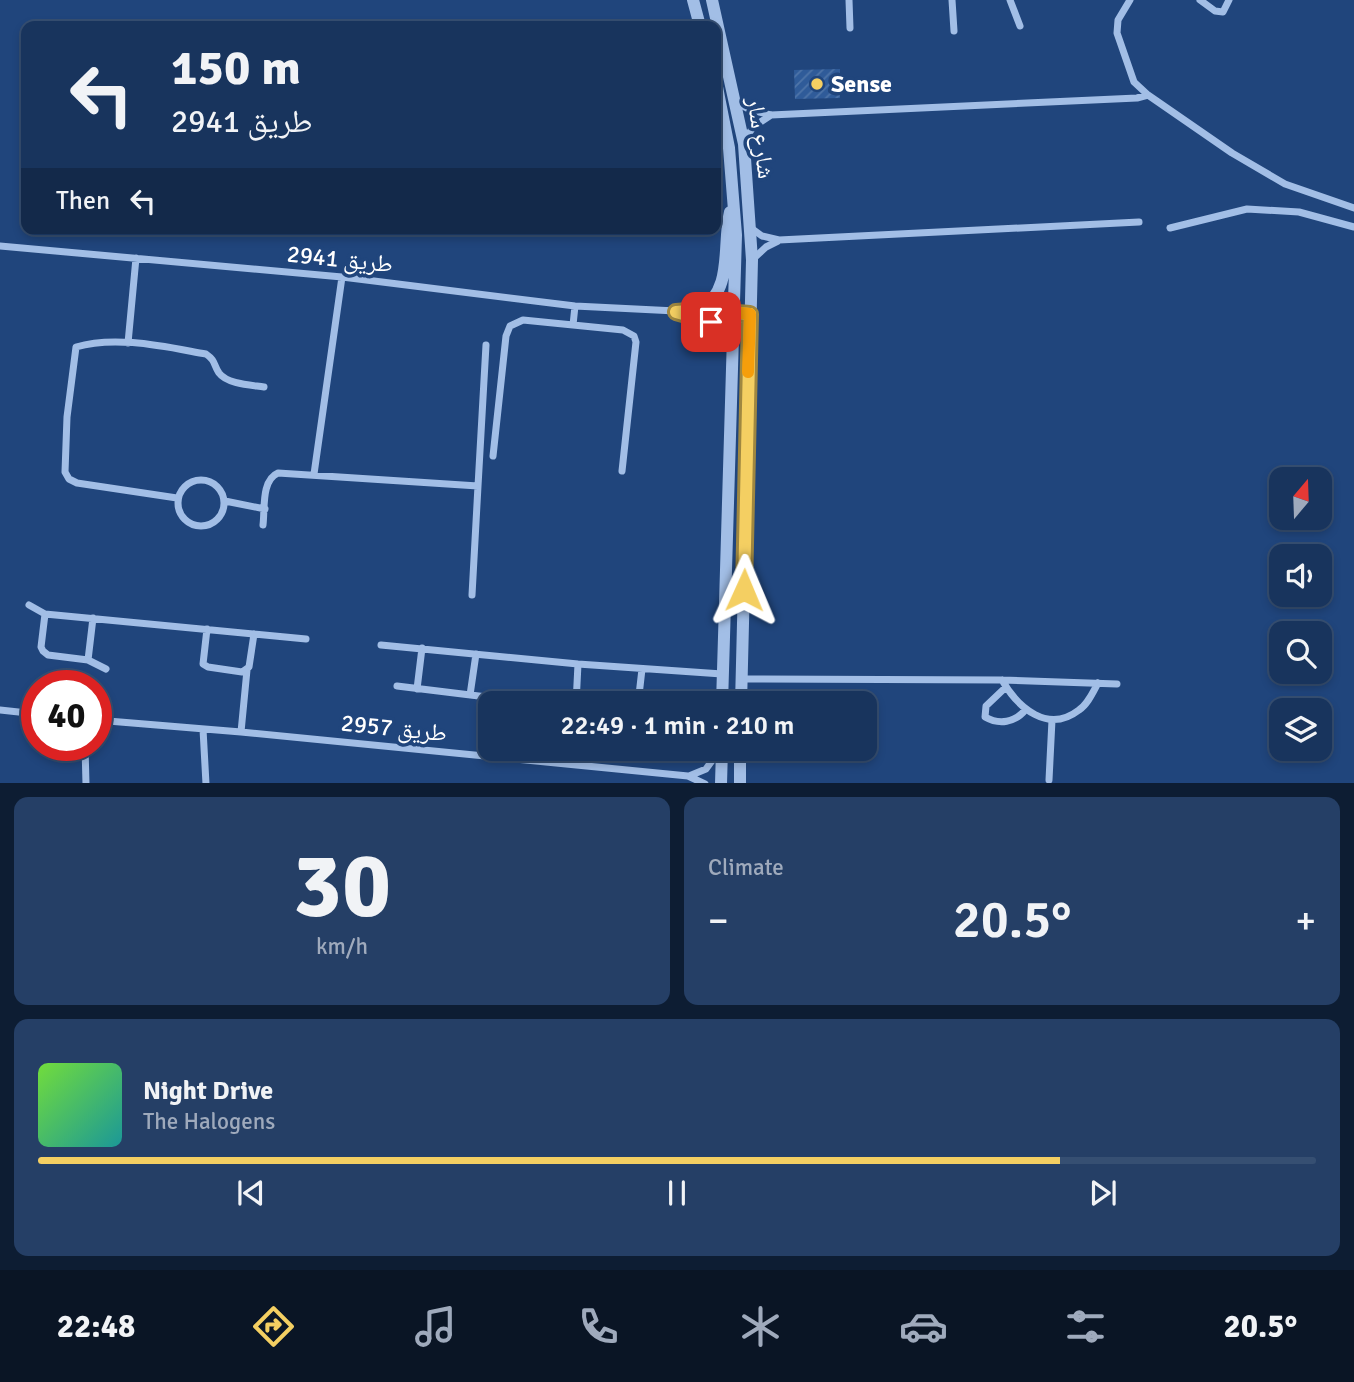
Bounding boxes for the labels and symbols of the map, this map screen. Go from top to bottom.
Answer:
place label: Sense [831,69,892,99]
marker: Sense [809,76,825,92]
street label: شارع سار [740,94,782,181]
street label: طريق 2941 [286,239,394,279]
pin [681,292,741,352]
north arrow [1269,467,1332,530]
position arrow [707,553,781,627]
speed limit sign: 40 [21,670,112,761]
street label: طريق 2957 [340,708,448,748]

